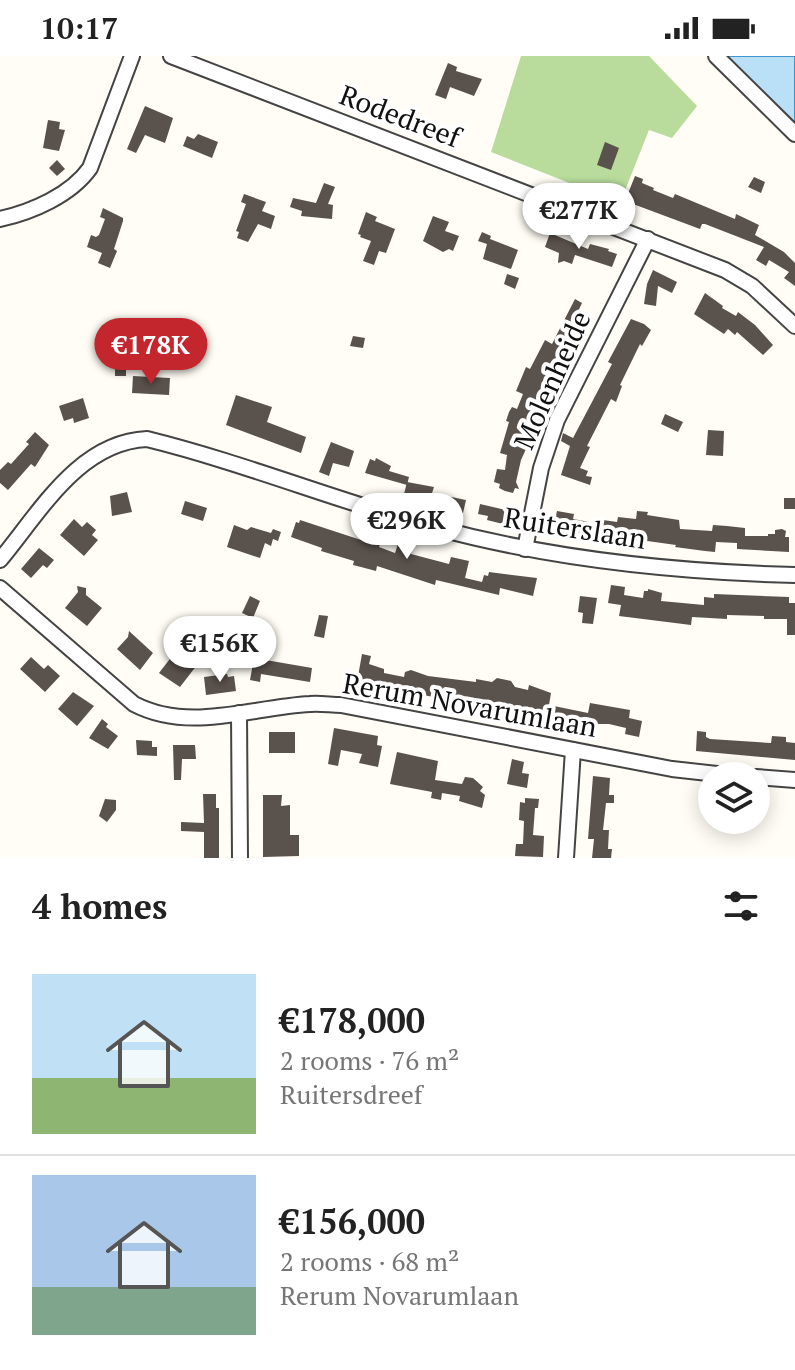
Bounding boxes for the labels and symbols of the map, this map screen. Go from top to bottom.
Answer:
street label: Rodedreef [335,76,468,156]
pin: €277K [523,183,635,251]
street label: Molenheide [505,305,598,455]
pin: €178K [95,318,207,386]
pin: €296K [351,493,463,561]
street label: Ruiterslaan [502,498,649,557]
pin: €156K [164,616,276,684]
street label: Rerum Novarumlaan [340,664,600,745]

